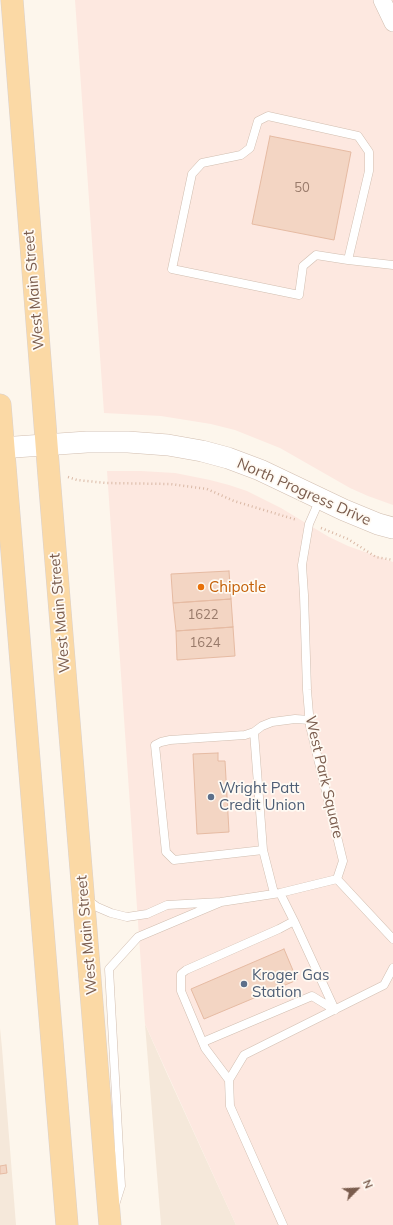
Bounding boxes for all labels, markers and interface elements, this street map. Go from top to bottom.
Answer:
house number: 50 [294,180,310,196]
street label: West Main Street [20,229,48,351]
street label: North Progress Drive [234,454,374,530]
street label: West Main Street [46,552,74,674]
place label: Chipotle [209,578,266,596]
marker: Chipotle [196,582,206,592]
house number: 1622 [187,607,219,623]
house number: 1624 [189,635,221,651]
street label: West Park Square [301,714,347,840]
place label: Wright Patt Credit Union [219,779,305,814]
marker: Wright Patt Credit Union [206,792,216,802]
street label: West Main Street [73,874,101,996]
place label: Kroger Gas Station [252,966,329,1001]
marker: Kroger Gas Station [239,979,249,989]
north arrow [337,1169,377,1209]
text: N [360,1177,376,1191]

